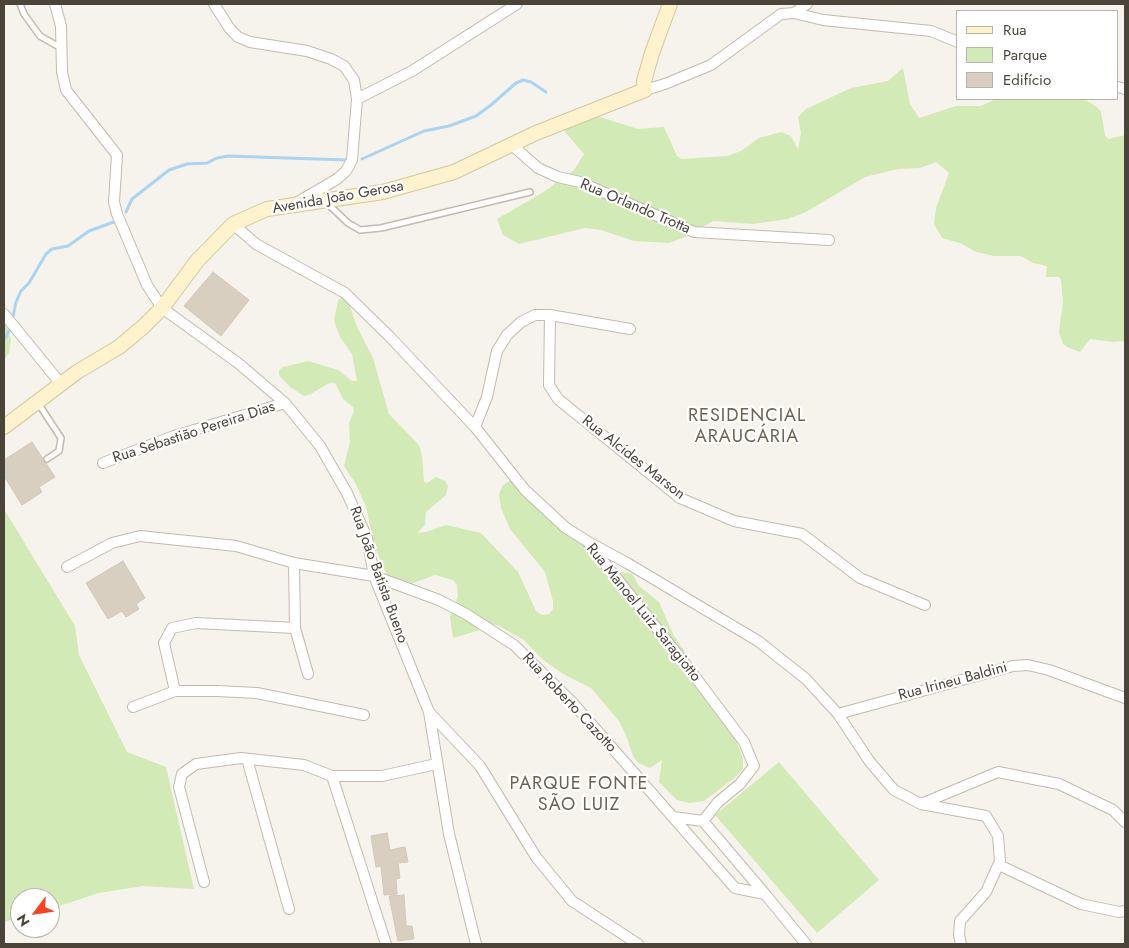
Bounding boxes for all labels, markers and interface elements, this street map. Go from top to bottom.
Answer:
legend [956,10,1119,100]
text: Rua [1003,19,1027,41]
text: Parque [1003,44,1047,66]
text: Edifício [1003,69,1051,91]
street label: Rua Orlando Trotta [577,176,693,238]
street label: Avenida João Gerosa [271,178,405,218]
street label: Rua Sebastião Pereira Dias [111,398,277,468]
district label: RESIDENCIAL ARAUCÁRIA [687,406,807,448]
street label: Rua Alcides Marson [578,412,688,504]
street label: Rua João Batista Bueno [345,504,411,646]
street label: Rua Manoel Luiz Saragiotto [582,540,704,686]
street label: Rua Roberto Cazotto [518,649,620,757]
street label: Rua Irineu Baldini [897,659,1009,705]
district label: PARQUE FONTE SÃO LUIZ [508,774,650,816]
north arrow [10,888,60,938]
text: N [12,910,34,930]

